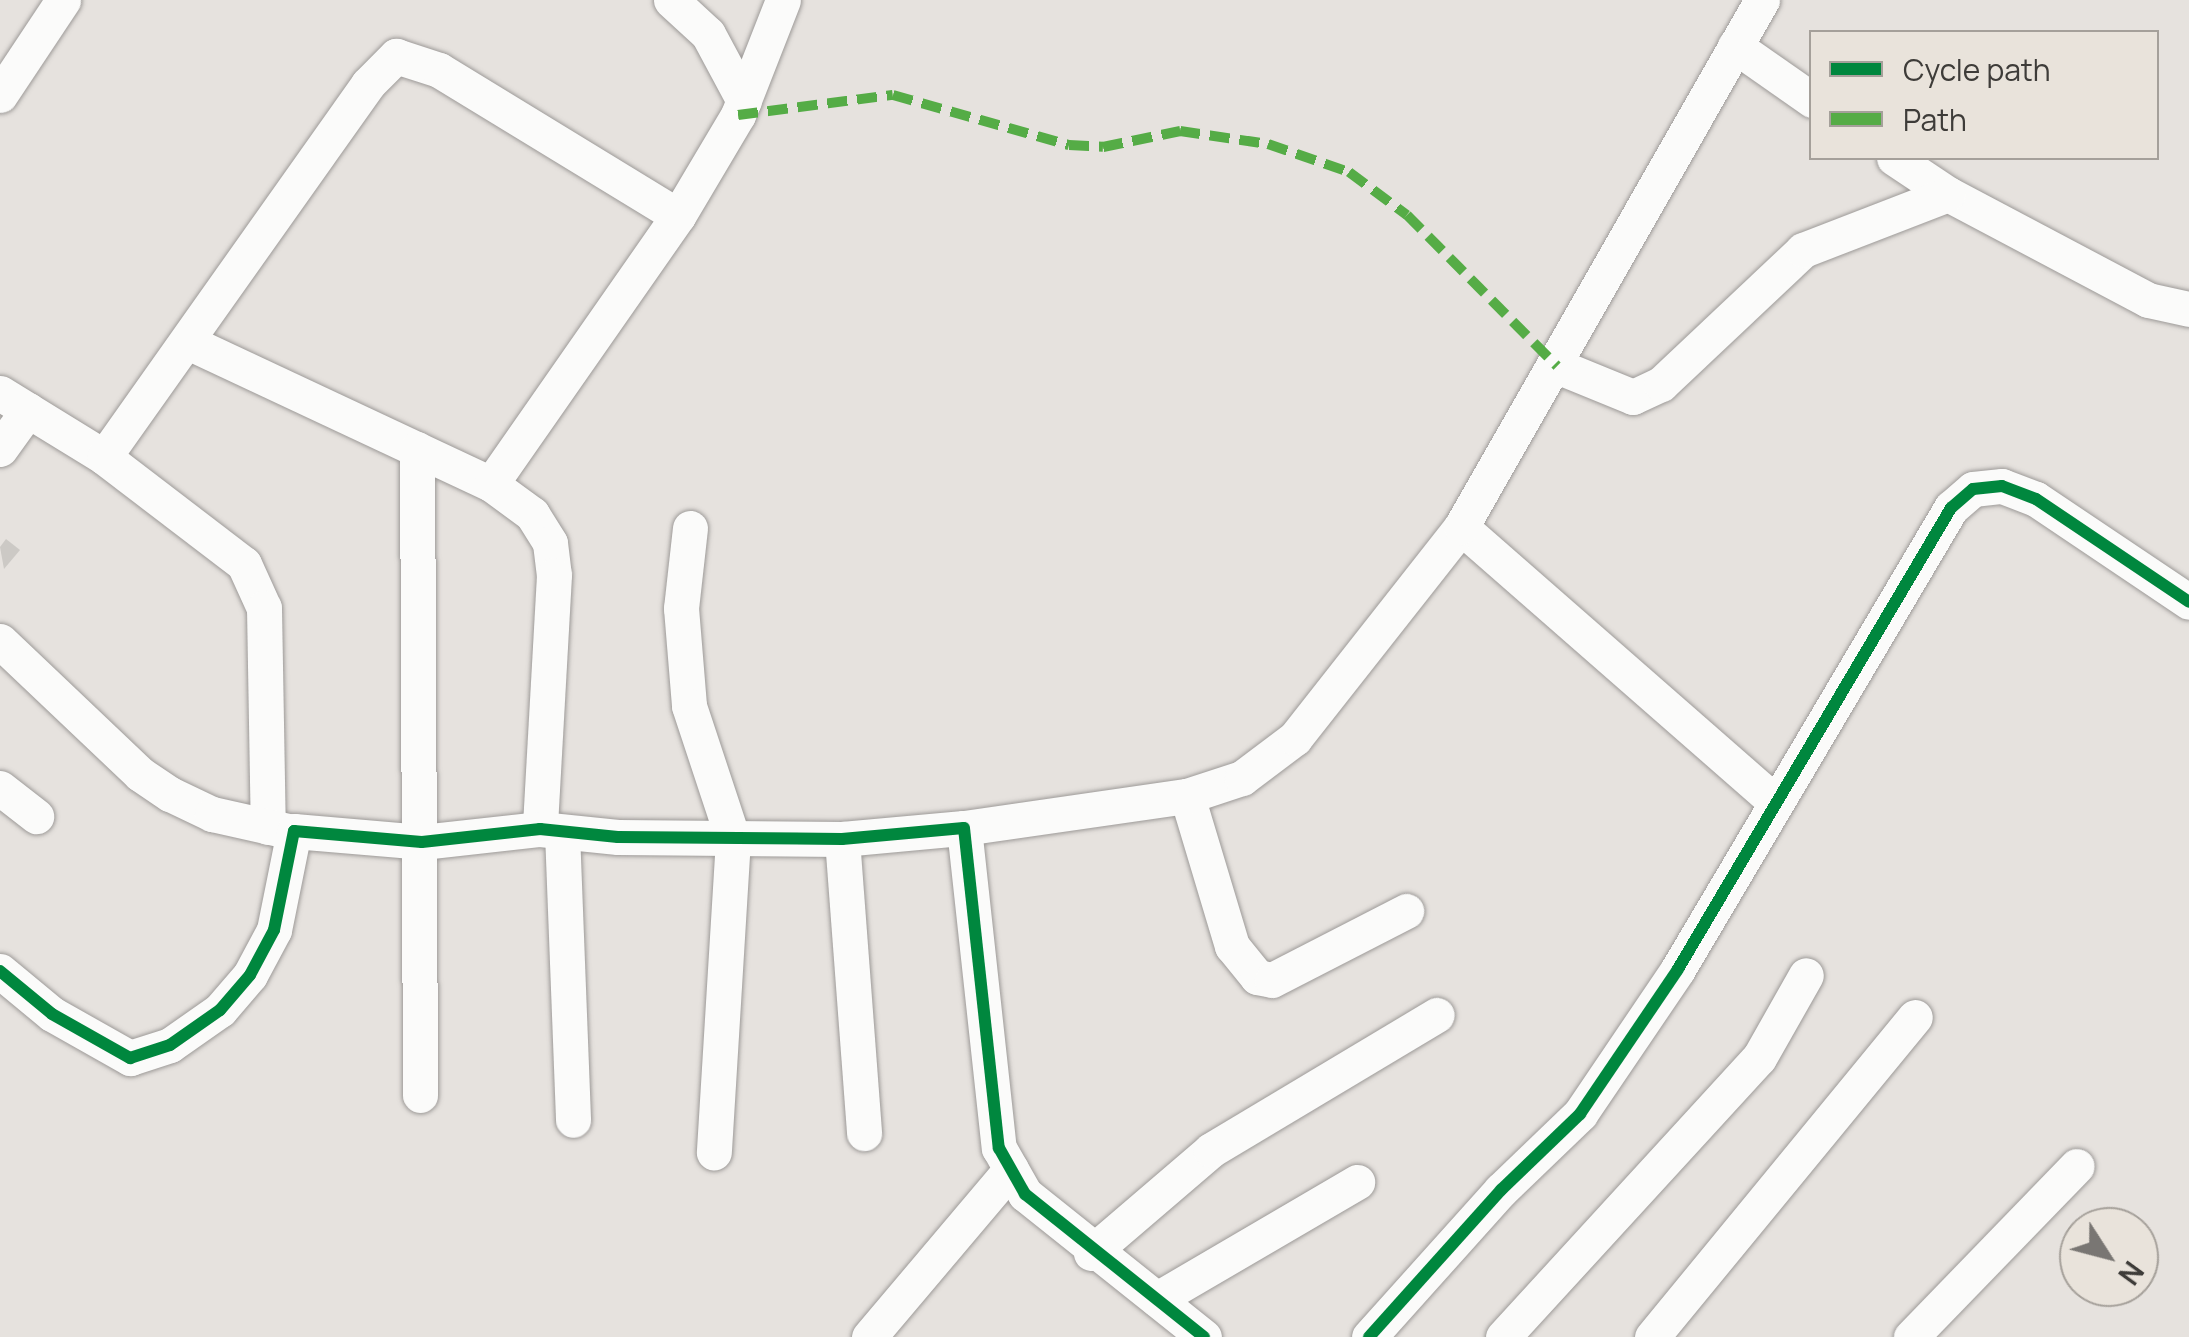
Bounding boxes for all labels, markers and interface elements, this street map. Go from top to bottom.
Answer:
legend [1809,30,2159,160]
text: Cycle path [1903,49,2051,90]
text: Path [1903,99,1967,140]
north arrow [2059,1207,2159,1307]
text: N [2110,1254,2153,1293]

